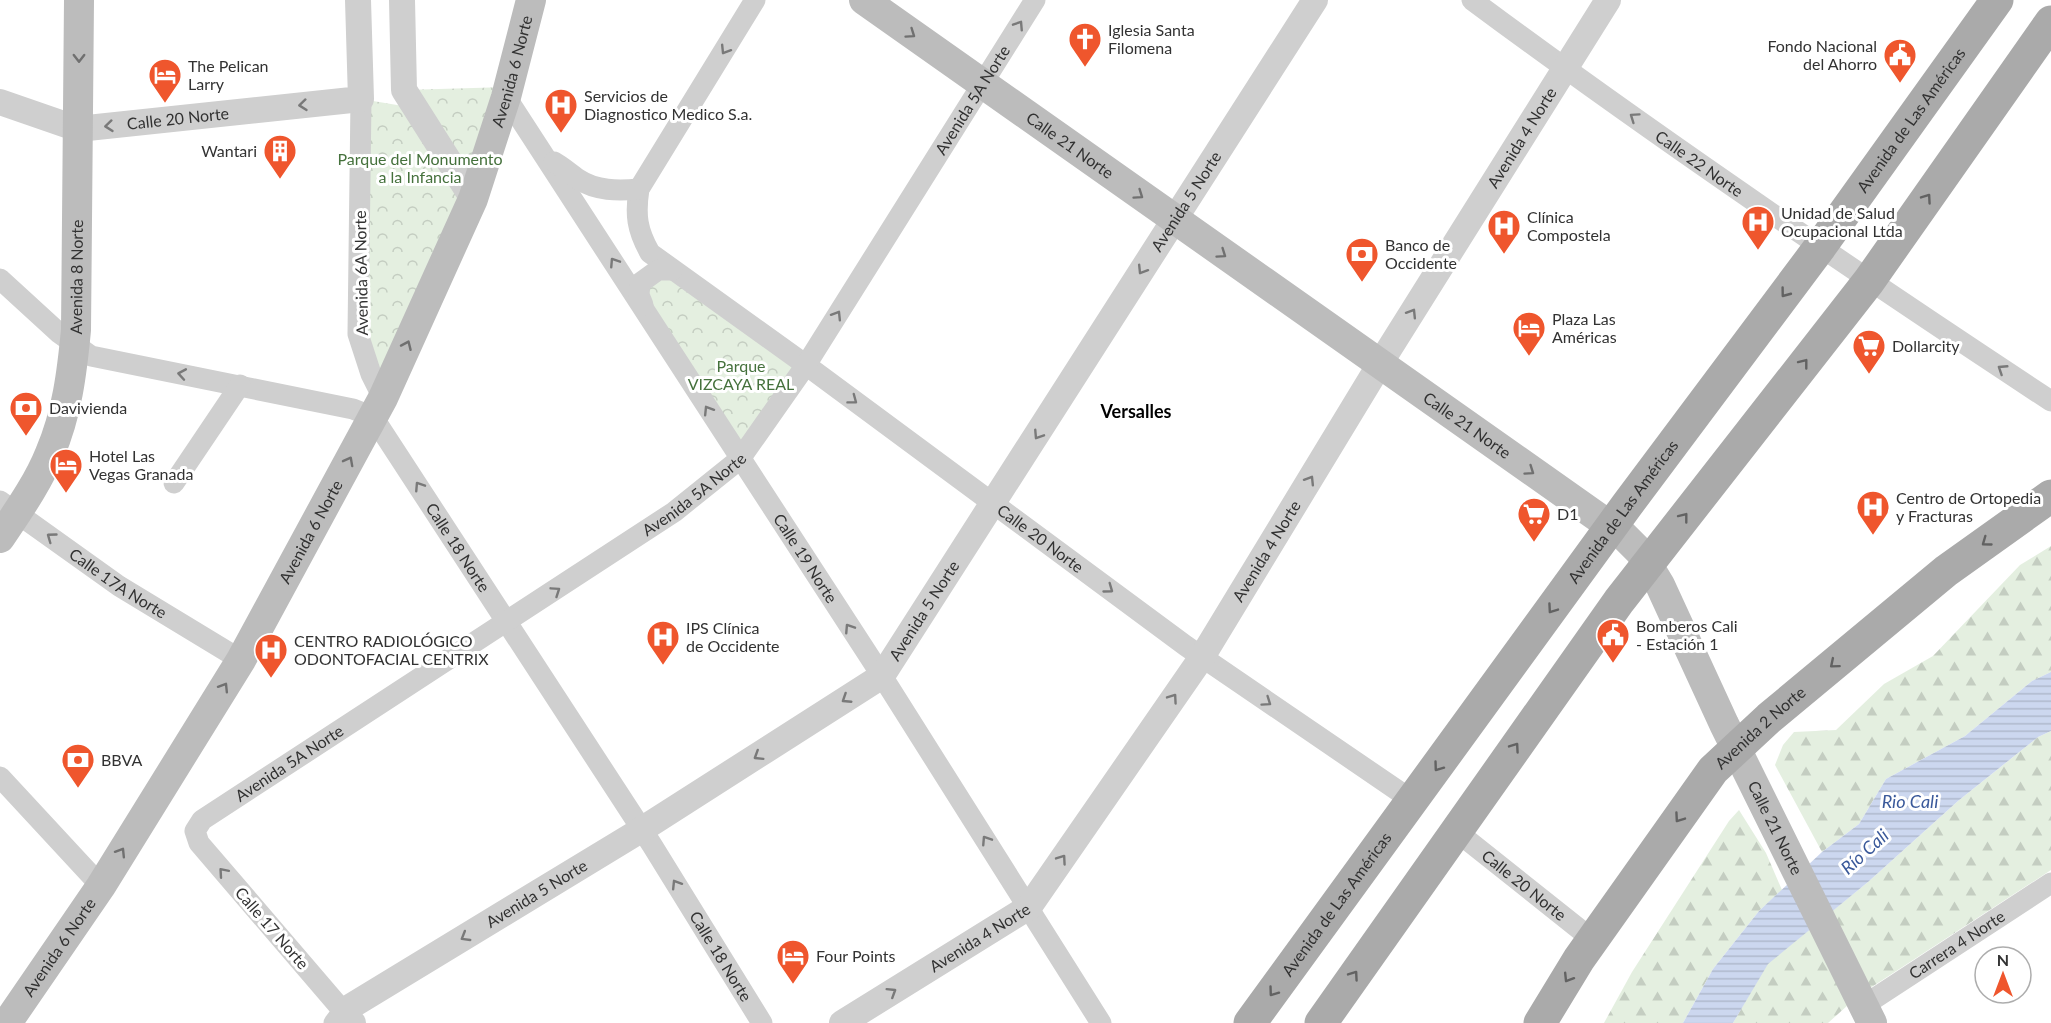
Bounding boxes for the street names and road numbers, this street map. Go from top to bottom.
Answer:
street label: Avenida 6 Norte [487,13,536,129]
street label: Avenida 5A Norte [931,42,1013,158]
street label: Avenida de Las Américas [1852,44,1969,196]
street label: Avenida 4 Norte [1483,84,1560,191]
street label: Calle 20 Norte [126,103,230,133]
street label: Calle 21 Norte [1023,107,1118,182]
street label: Calle 22 Norte [1652,126,1747,200]
street label: Avenida 5 Norte [1147,148,1225,255]
street label: Avenida 6A Norte [350,210,371,336]
street label: Avenida 8 Norte [66,219,86,335]
street label: Calle 21 Norte [1420,387,1515,462]
street label: Avenida de Las Américas [1563,436,1682,587]
street label: Avenida 5A Norte [638,450,750,539]
street label: Avenida 6 Norte [274,476,346,586]
street label: Avenida 4 Norte [1228,497,1304,605]
street label: Calle 18 Norte [423,499,494,595]
street label: Calle 20 Norte [994,500,1088,576]
street label: Calle 19 Norte [770,510,842,606]
street label: Calle 17A Norte [66,544,170,622]
street label: Avenida 5 Norte [885,557,962,664]
street label: Avenida 2 Norte [1711,682,1809,773]
street label: Avenida 5A Norte [231,721,346,805]
street label: Calle 21 Norte [1745,777,1807,878]
street label: Avenida de Las Américas [1277,828,1395,980]
street label: Calle 20 Norte [1478,845,1570,924]
street label: Avenida 5 Norte [482,855,590,931]
street label: Calle 17 Norte [232,883,313,973]
street label: Avenida 6 Norte [18,894,99,1000]
street label: Avenida 4 Norte [926,899,1033,976]
street label: Carrera 4 Norte [1904,906,2008,982]
street label: Calle 18 Norte [686,907,756,1005]

